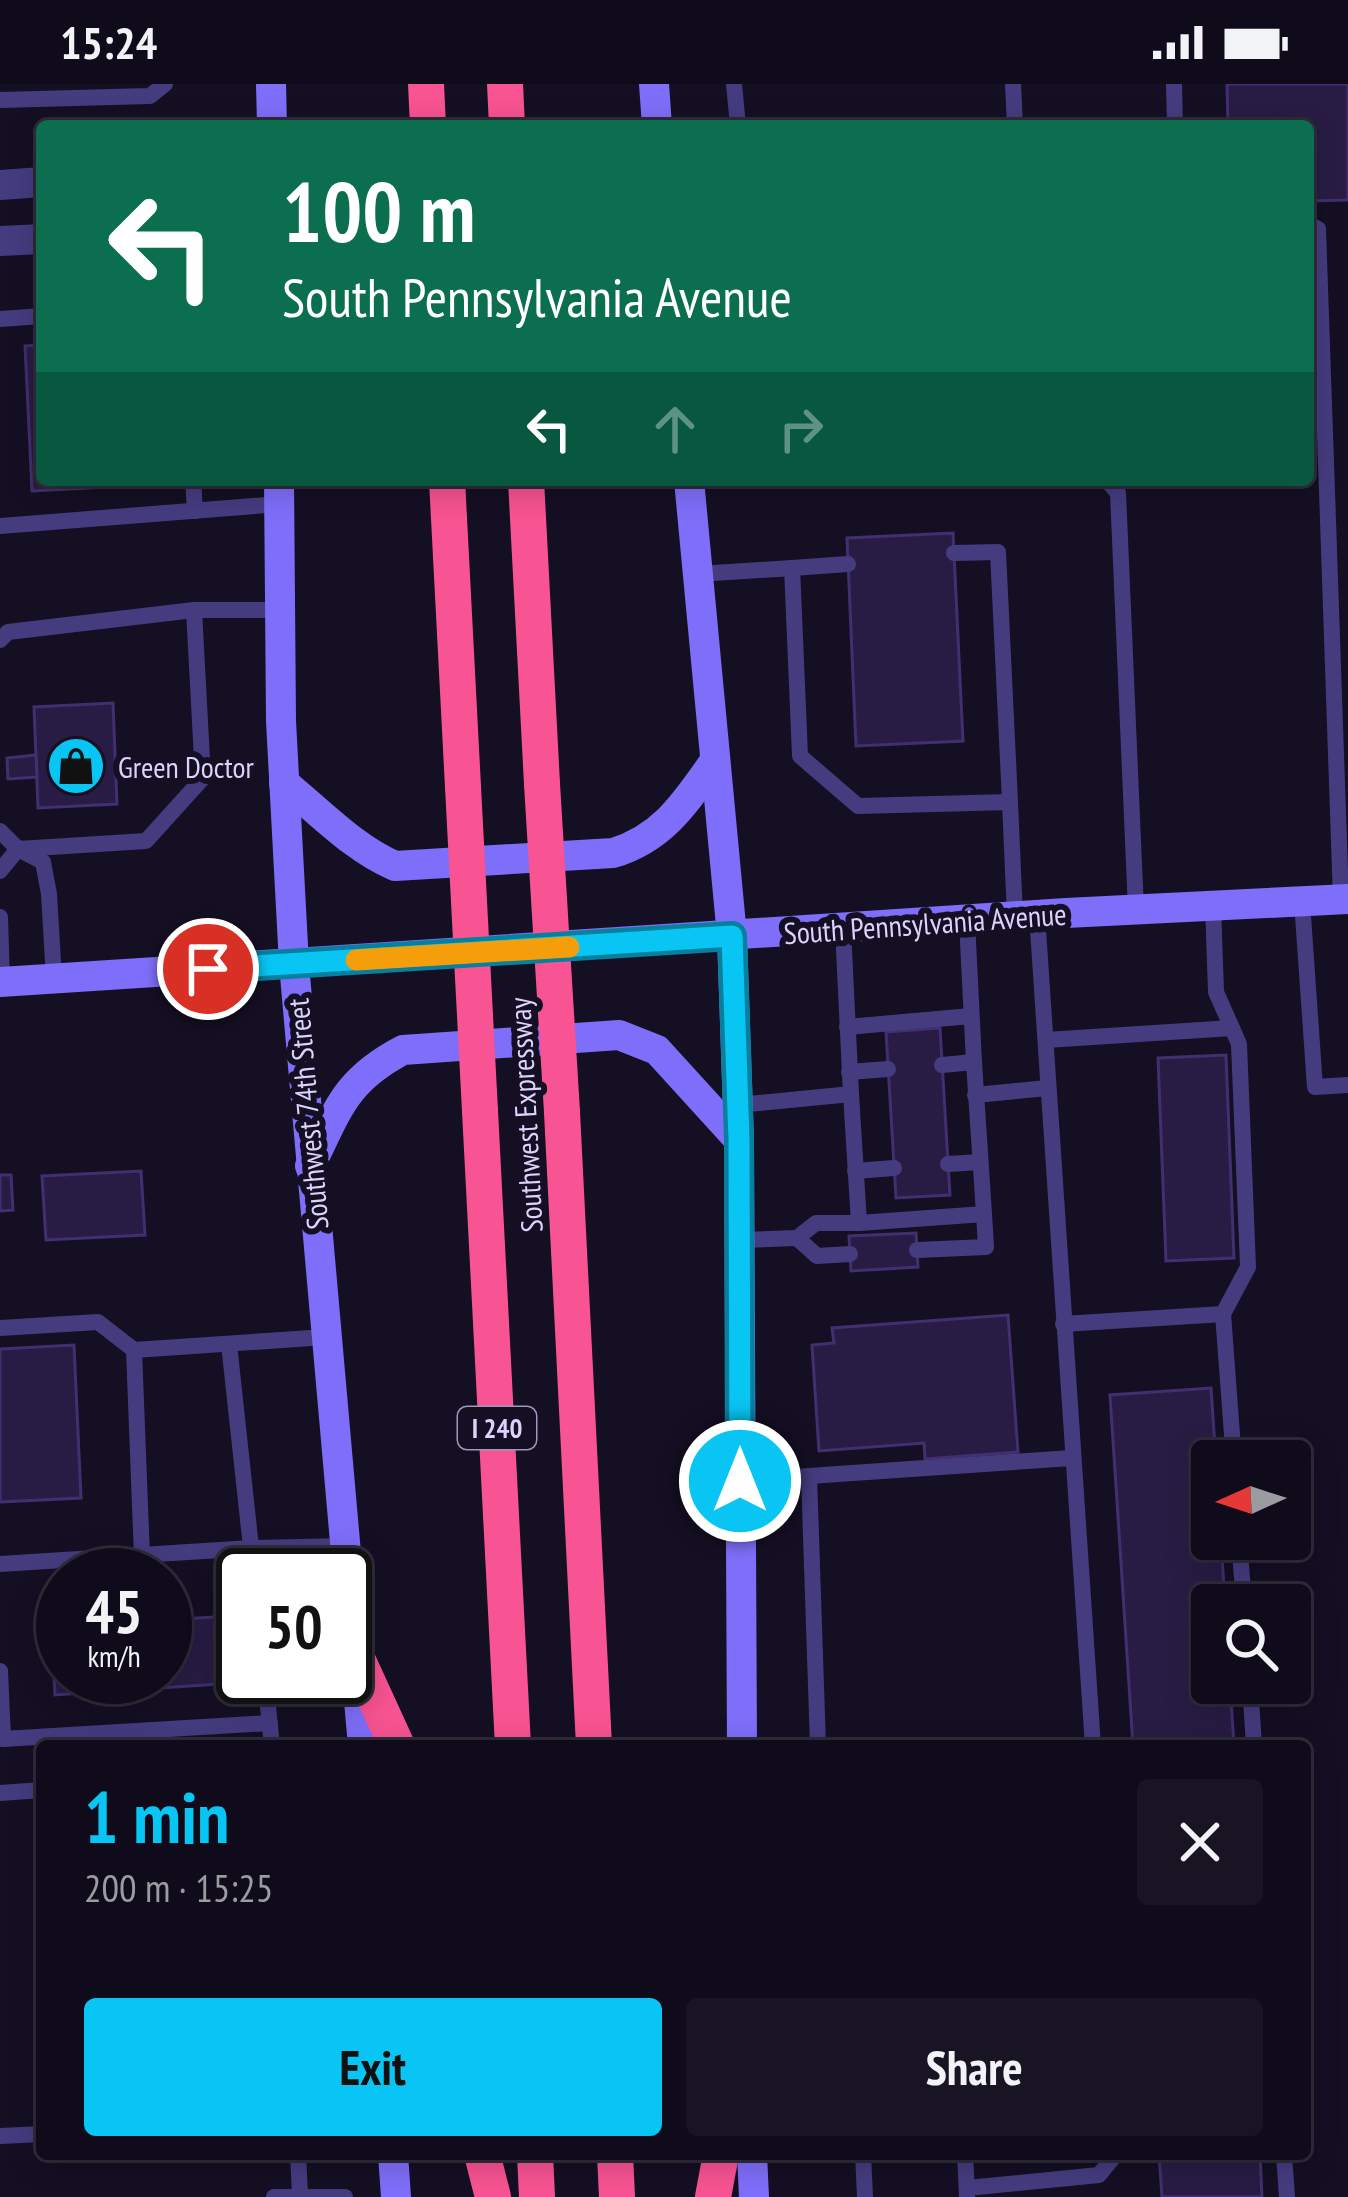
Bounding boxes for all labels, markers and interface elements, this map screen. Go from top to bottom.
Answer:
text: 15:24 [60,13,157,71]
text: 100 m [282,156,475,265]
icon: left [84,168,240,324]
text: South Pennsylvania Avenue [282,262,792,332]
icon: left [516,396,582,462]
icon: ahead [642,396,708,462]
icon: right [768,396,834,462]
shop icon: Green Doctor [45,735,107,797]
place label: Green Doctor [118,747,254,786]
street label: South Pennsylvania Avenue [782,894,1068,952]
pin [157,918,259,1020]
icon: arrive [175,936,241,1002]
street label: Southwest 74th Street [277,996,337,1231]
street label: Southwest Expressway [499,996,551,1233]
road number: I 240 [458,1407,536,1449]
position arrow [677,1418,803,1544]
north arrow [1191,1440,1311,1560]
map controls [1191,1440,1311,1704]
speed limit sign: 50 [216,1548,372,1704]
text: 45 [85,1572,143,1650]
button: search [1191,1584,1311,1704]
text: km/h [87,1636,141,1675]
text: 1 min [84,1770,229,1863]
button: close [1137,1779,1263,1905]
text: 200 m · 15:25 [84,1862,273,1913]
button: Exit [84,1998,662,2136]
button: Share [686,1998,1263,2136]

